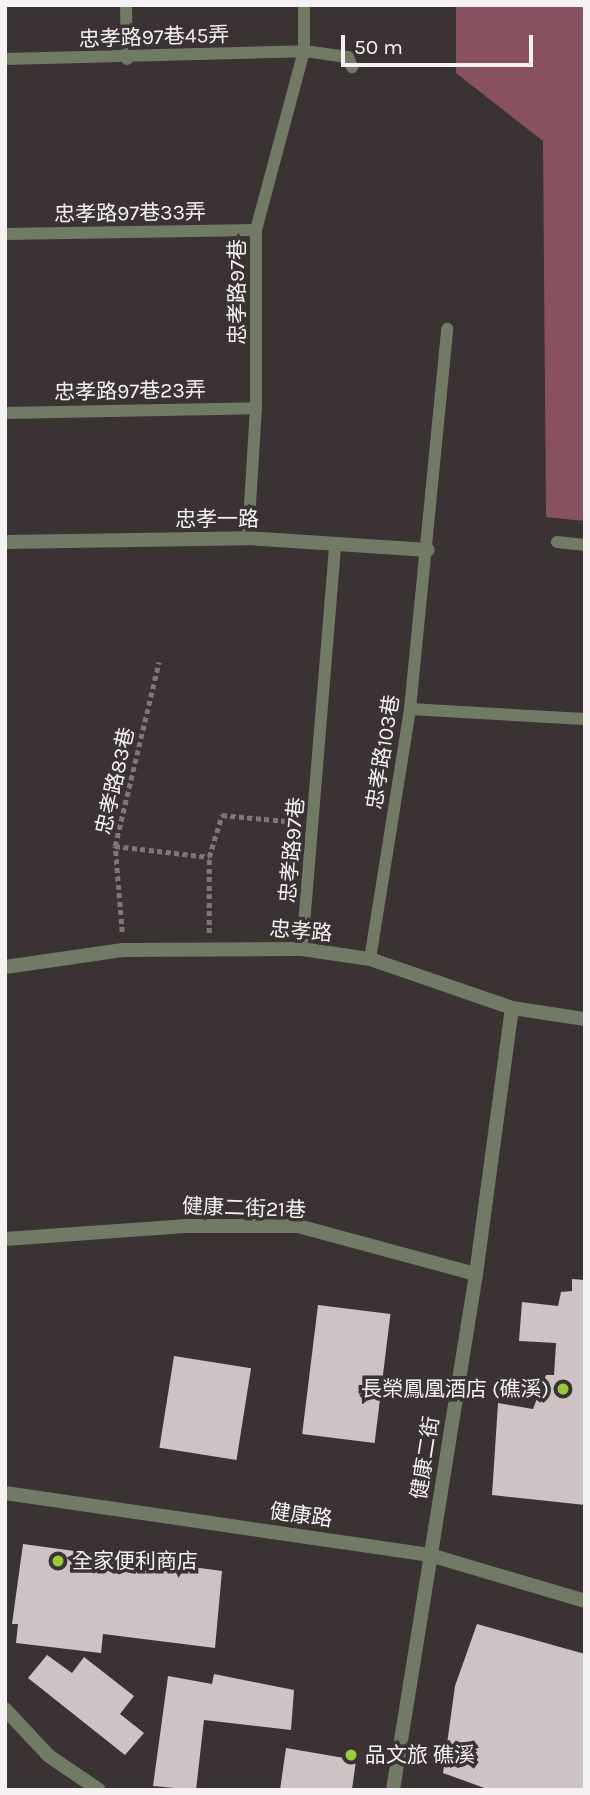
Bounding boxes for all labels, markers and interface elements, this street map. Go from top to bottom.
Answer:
scale bar [345,21,538,65]
street label: 忠孝路97巷45弄 [78,22,230,52]
text: 50 m [354,35,403,59]
street label: 忠孝路97巷33弄 [54,199,206,227]
street label: 忠孝路97巷 [224,239,250,345]
street label: 忠孝路97巷23弄 [54,377,206,405]
street label: 忠孝一路 [175,506,259,532]
street label: 忠孝路103巷 [361,693,405,811]
street label: 忠孝路83巷 [90,725,140,837]
street label: 忠孝路97巷 [275,796,309,904]
street label: 忠孝路 [269,916,333,946]
street label: 健康二街21巷 [182,1193,306,1223]
place label: 長榮鳳凰酒店 (礁溪) [361,1376,549,1402]
marker: 長榮鳳凰酒店 (礁溪) [555,1381,571,1397]
street label: 健康二街 [406,1415,444,1501]
street label: 健康路 [268,1498,334,1532]
place label: 全家便利商店 [72,1548,198,1574]
marker: 全家便利商店 [50,1553,66,1569]
place label: 品文旅 礁溪 [365,1742,475,1768]
marker: 品文旅 礁溪 [343,1747,359,1763]

